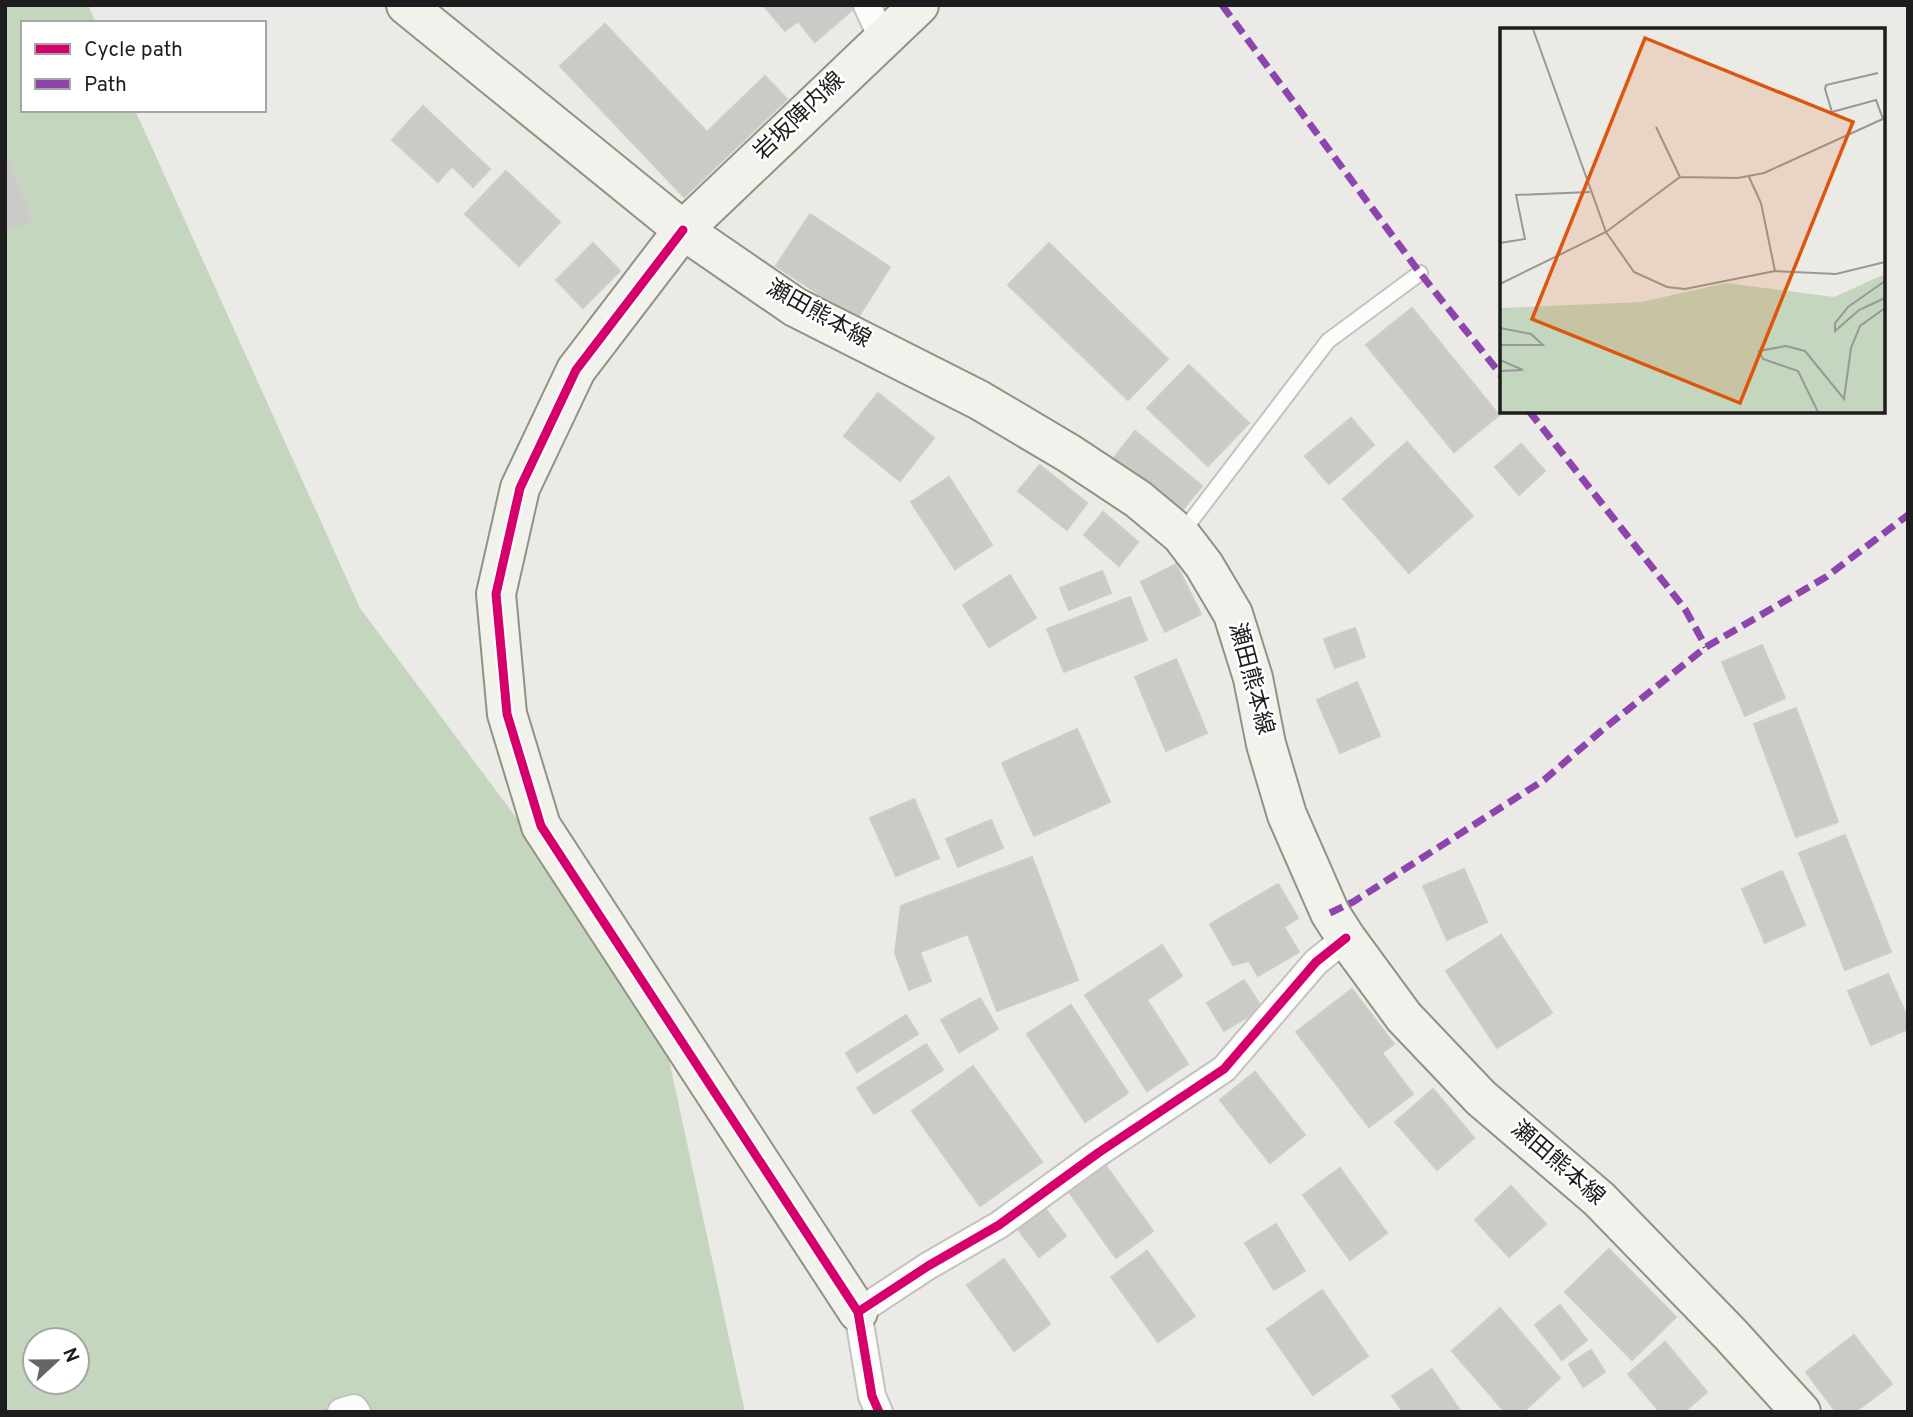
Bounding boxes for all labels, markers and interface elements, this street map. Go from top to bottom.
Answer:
legend [21,21,266,112]
inset map [1500,28,1885,413]
text: Cycle path [84,37,183,64]
street label: 岩坂陣内線 [749,67,851,167]
text: Path [84,72,127,99]
street label: 瀬田熊本線 [761,274,875,356]
street label: 瀬田熊本線 [1221,620,1279,738]
street label: 瀬田熊本線 [1504,1115,1610,1213]
north arrow [21,1326,91,1396]
text: N [56,1345,84,1366]

